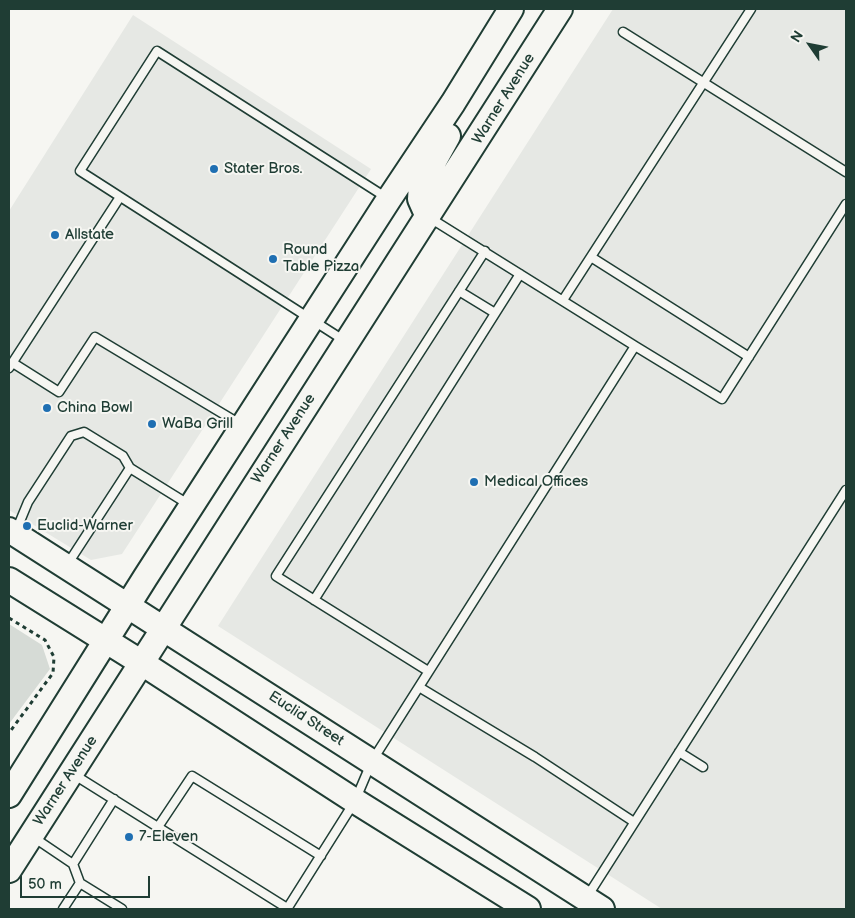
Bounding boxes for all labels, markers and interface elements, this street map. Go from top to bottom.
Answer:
north arrow [785,20,835,70]
text: N [787,28,807,46]
street label: Warner Avenue [469,50,539,148]
place label: Stater Bros. [224,160,302,178]
marker: Stater Bros. [208,163,220,175]
place label: Allstate [65,226,114,244]
marker: Allstate [49,229,61,241]
place label: Round Table Pizza [283,241,359,276]
marker: Round Table Pizza [267,253,279,265]
street label: Warner Avenue [248,391,320,487]
place label: China Bowl [57,399,133,417]
marker: China Bowl [41,402,53,414]
place label: WaBa Grill [162,415,233,433]
marker: WaBa Grill [146,418,158,430]
place label: Medical Offices [484,473,588,491]
marker: Medical Offices [468,476,480,488]
place label: Euclid-Warner [37,517,133,535]
marker: Euclid-Warner [21,520,33,532]
street label: Euclid Street [265,688,347,750]
street label: Warner Avenue [30,733,102,829]
place label: 7-Eleven [139,828,198,846]
marker: 7-Eleven [123,831,135,843]
scale bar [22,866,152,898]
text: 50 m [28,875,62,894]

